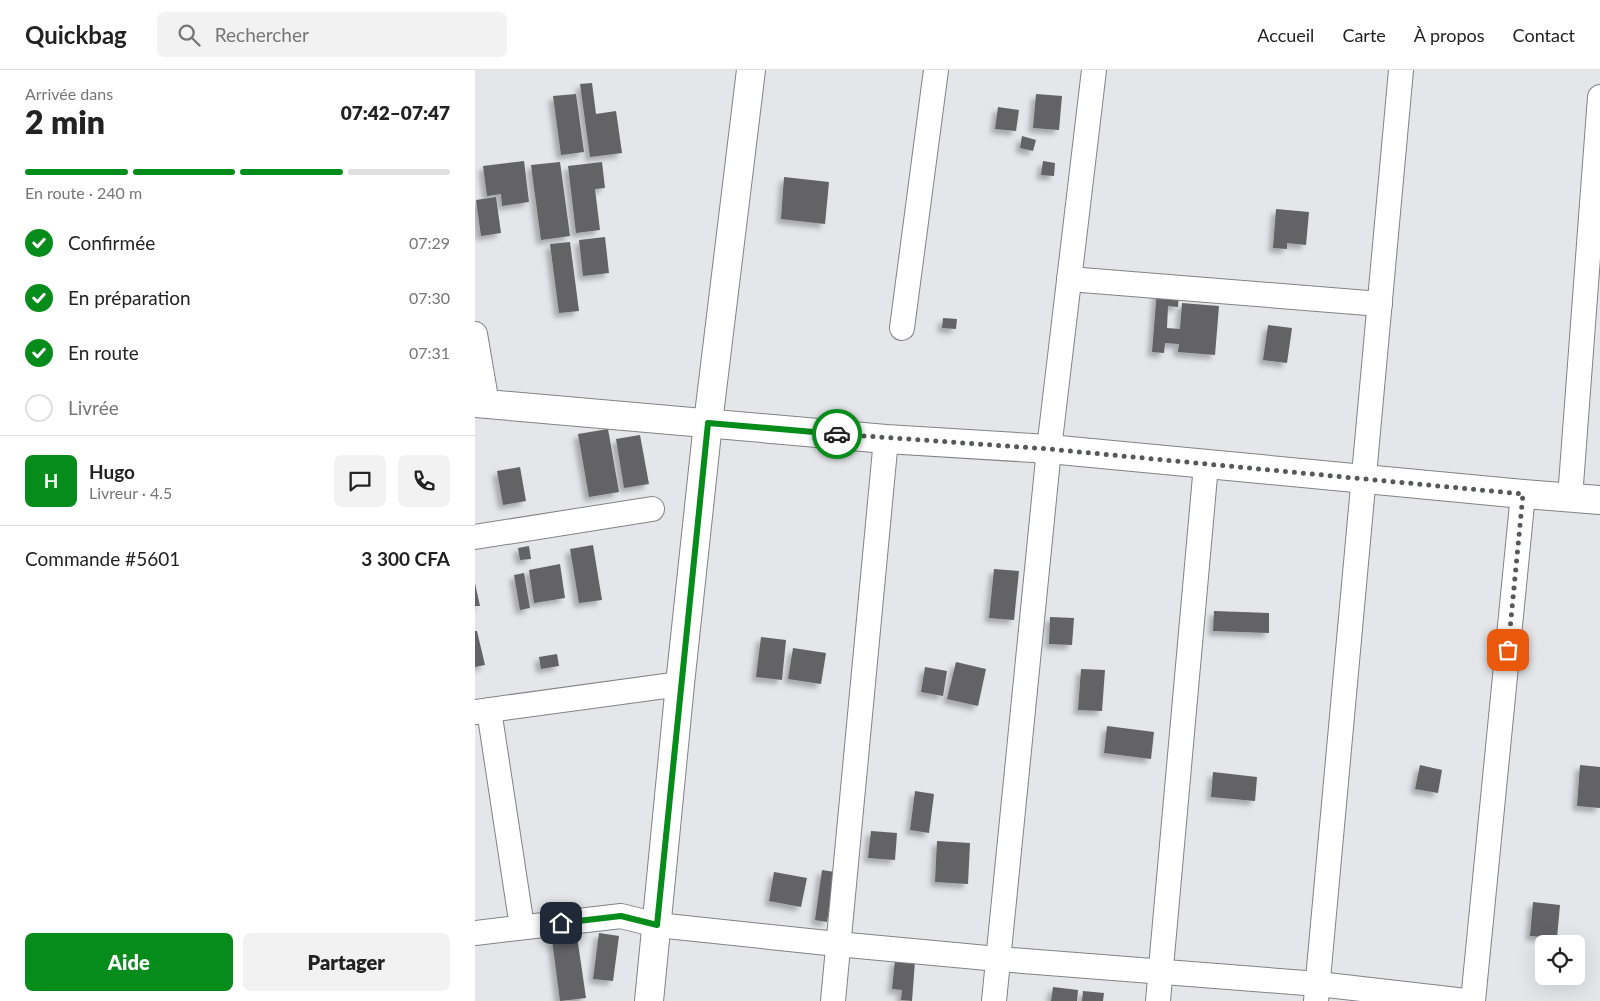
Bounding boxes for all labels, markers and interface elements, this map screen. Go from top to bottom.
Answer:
search box [157,12,507,57]
text: Quickbag [25,20,127,49]
icon: search [175,21,203,49]
text: Rechercher [215,23,309,46]
text: Accueil [1257,24,1314,46]
text: Carte [1342,24,1386,46]
text: À propos [1414,24,1485,46]
text: Contact [1513,24,1575,46]
text: Arrivée dans [25,84,113,103]
text: 07:42–07:47 [341,101,450,124]
text: 2 min [25,102,105,141]
text: En route · 240 m [25,183,142,202]
icon: check [25,229,53,257]
text: Confirmée [68,231,155,254]
text: 07:29 [409,233,450,252]
icon: check [25,284,53,312]
text: En préparation [68,286,191,309]
text: 07:30 [409,288,450,307]
icon: check [25,339,53,367]
text: En route [68,341,139,364]
text: 07:31 [409,343,450,362]
text: Livrée [68,396,119,419]
courier [812,409,862,459]
icon: car [823,420,851,448]
button: chat [334,455,386,507]
button: phone [398,455,450,507]
text: Hugo [89,460,135,483]
text: H [44,469,58,492]
text: Livreur · 4.5 [89,483,172,502]
text: Commande #5601 [25,547,180,570]
text: 3 300 CFA [361,547,450,570]
pin [1487,629,1529,671]
icon: bag [1494,636,1522,664]
pin [540,902,582,944]
icon: home [547,909,575,937]
button: Aide [25,933,233,991]
button: Partager [243,933,450,991]
map controls [1535,935,1585,985]
button: locate [1535,935,1585,985]

